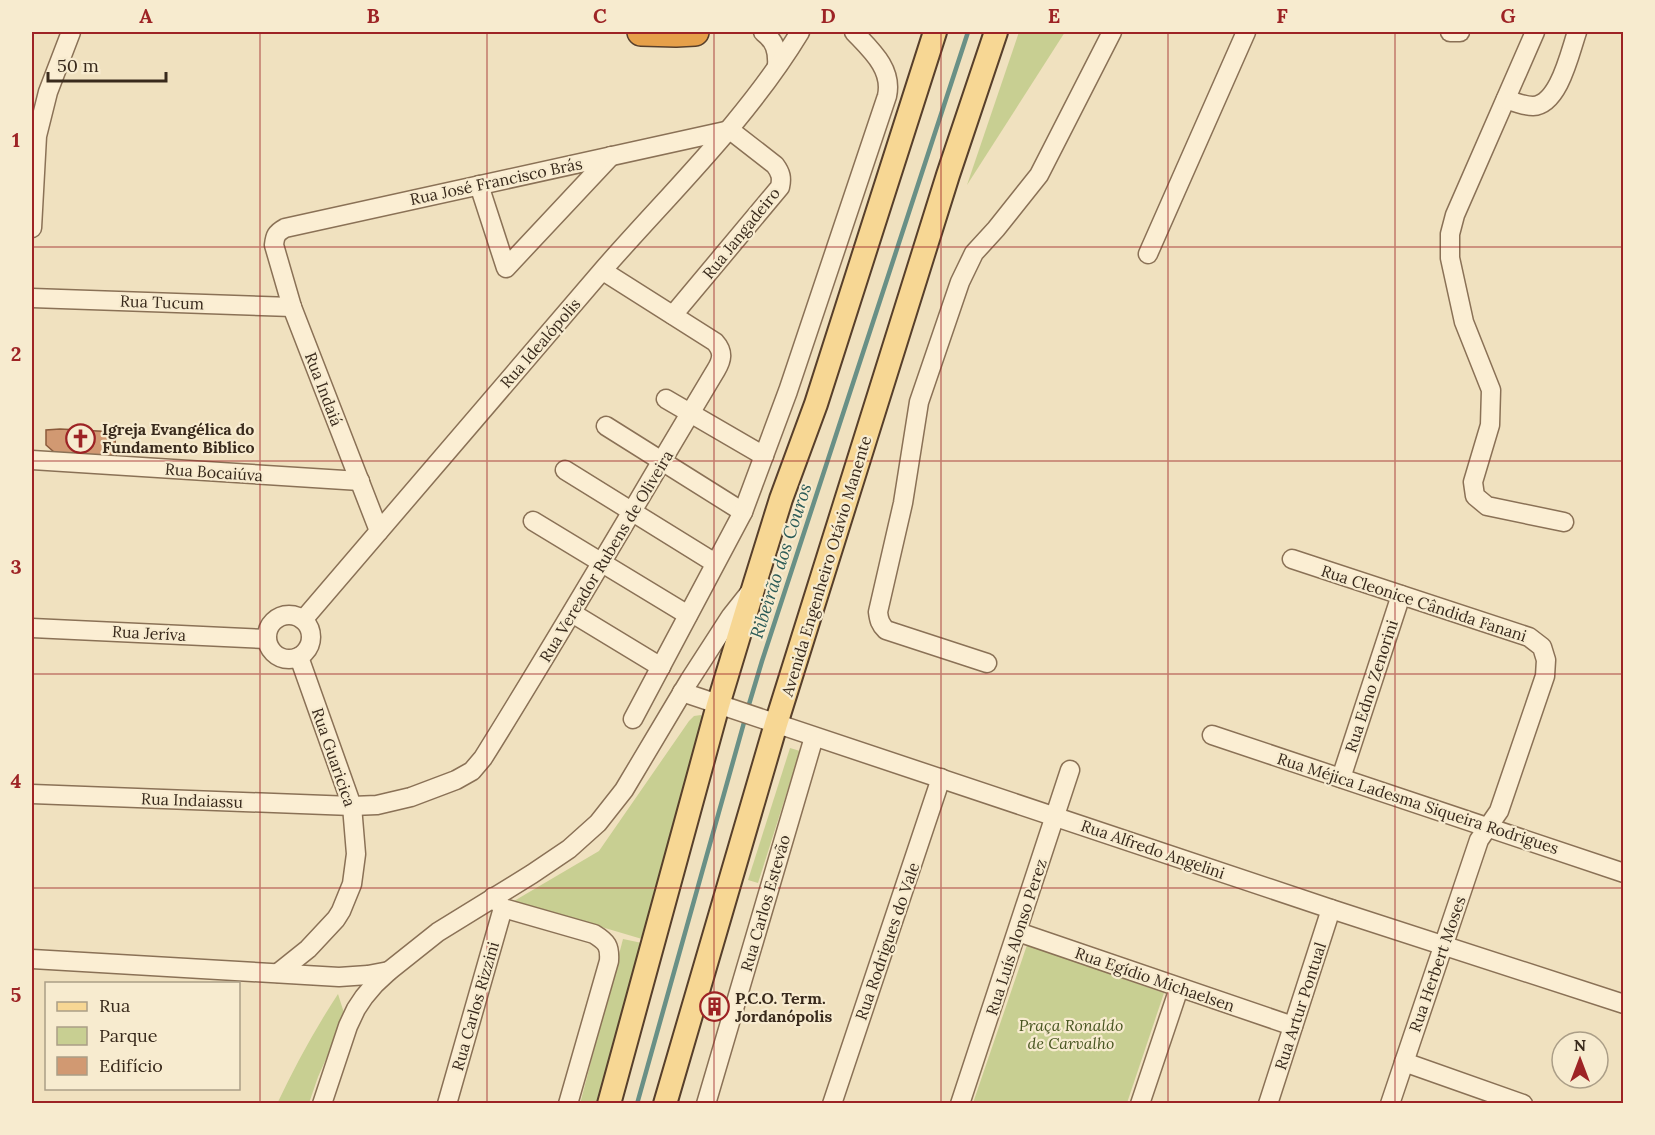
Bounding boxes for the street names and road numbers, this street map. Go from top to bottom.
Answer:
street label: Rua José Francisco Brás [408,153,584,209]
street label: Rua Jangadeiro [698,183,784,283]
street label: Rua Tucum [120,291,204,313]
street label: Rua Idealópolis [496,294,584,392]
street label: Rua Indaiá [301,349,347,429]
street label: Avenida Engenheiro Otávio Manente [776,433,875,700]
street label: Rua Vereador Rubens de Oliveira [535,446,677,666]
street label: Rua Bocaiúva [164,459,264,485]
street label: Rua Cleonice Cândida Fanani [1319,560,1529,646]
street label: Rua Edno Zenorini [1340,617,1402,755]
street label: Rua Jeríva [111,621,187,645]
street label: Rua Guaricica [308,705,360,809]
street label: Rua Méjica Ladesma Siqueira Rodrigues [1275,748,1561,858]
street label: Rua Indaiassu [141,788,244,812]
street label: Rua Alfredo Angelini [1079,815,1227,883]
street label: Rua Carlos Estevão [736,832,794,974]
street label: Rua Luís Alonso Perez [981,856,1051,1018]
street label: Rua Rodrigues do Vale [851,859,924,1023]
street label: Rua Herbert Moses [1404,893,1470,1035]
street label: Rua Carlos Rizzini [447,939,503,1073]
street label: Rua Artur Pontual [1270,940,1330,1072]
street label: Rua Egídio Michaelsen [1072,942,1238,1016]

